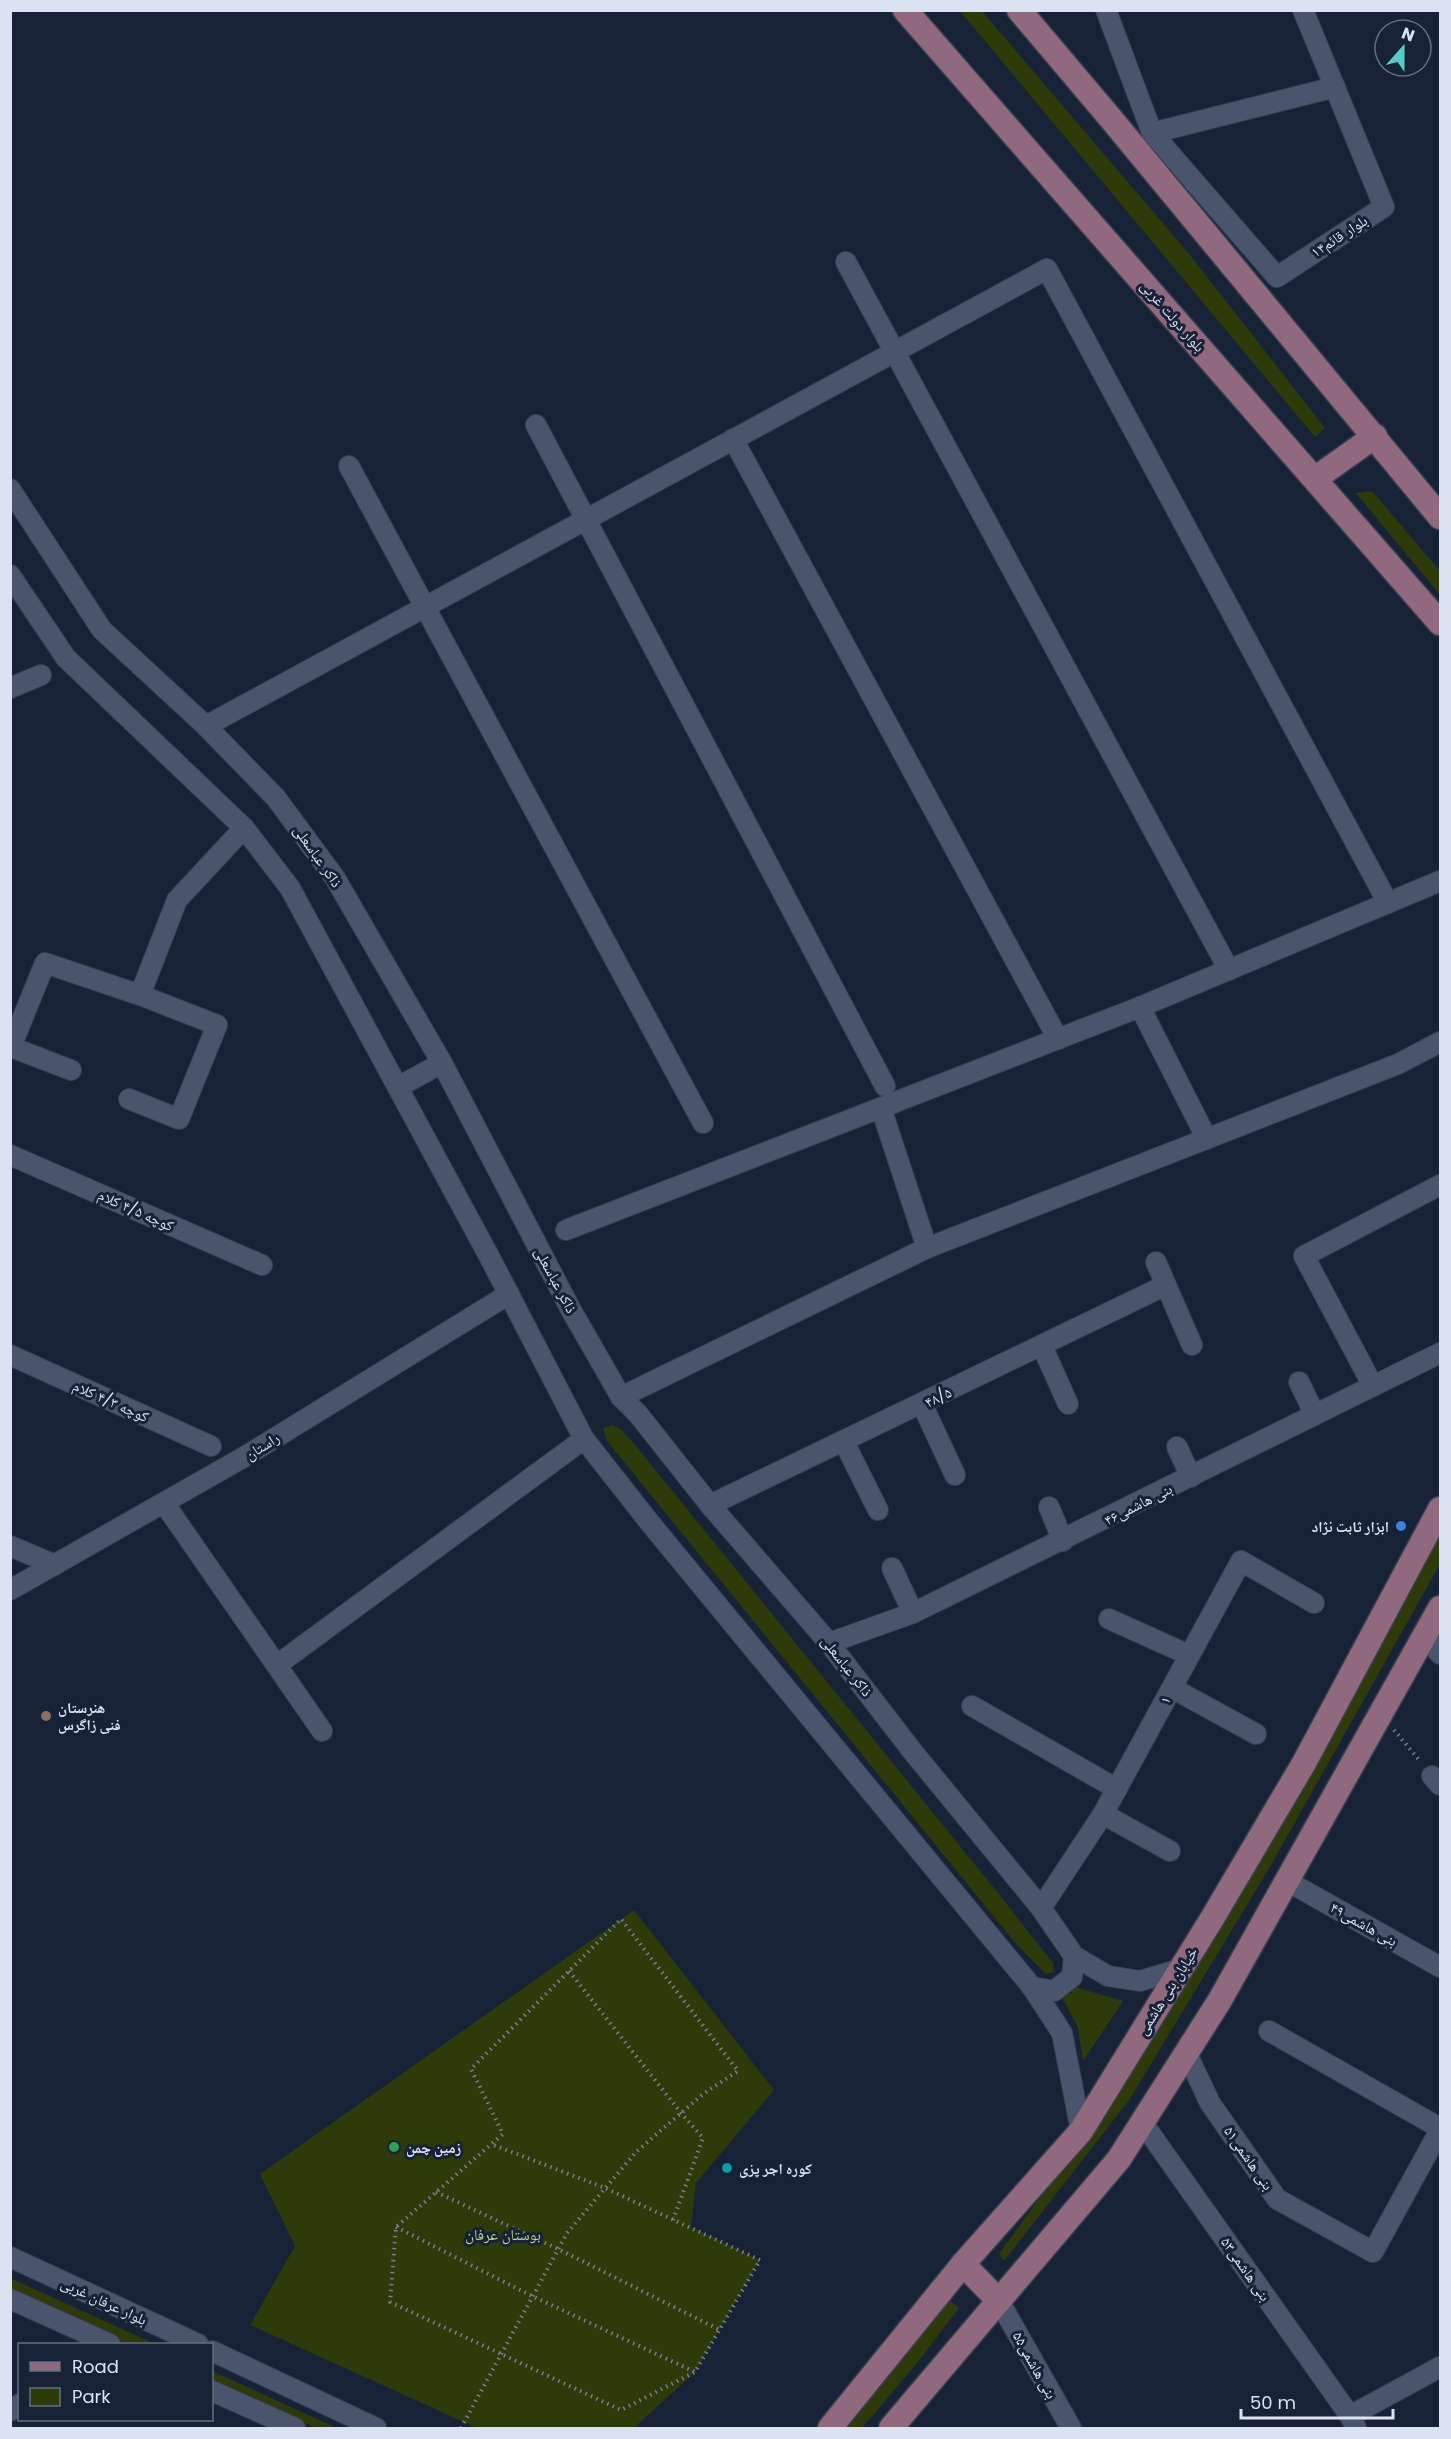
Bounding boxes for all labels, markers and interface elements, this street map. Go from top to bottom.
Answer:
north arrow [1373,18,1433,78]
text: N [1398,22,1418,47]
street label: بلوار قائم۱۴ [1307,210,1371,262]
street label: بلوار دولت غربی [1136,276,1210,356]
street label: ذاکر عباسعلی [289,821,347,891]
street label: کوچه ۴/۵ کلام [95,1184,177,1236]
street label: ذاکر عباسعلی [530,1243,582,1317]
street label: کوچه ۴/۳ کلام [70,1375,152,1427]
street label: ۴۸/۵ [921,1381,955,1412]
street label: راستان [241,1427,284,1465]
street label: بنی هاشمی۴۶ [1100,1478,1176,1530]
place label: ابزار ثابت نژاد [1312,1516,1389,1537]
marker: ابزار ثابت نژاد [1394,1519,1408,1533]
street label: ذاکر عباسعلی [817,1631,877,1701]
street label: ۱ [1154,1692,1176,1708]
place label: هنرستان فنی زاگرس [58,1697,121,1735]
marker: هنرستان فنی زاگرس [39,1709,53,1723]
street label: بنی هاشمی۴۹ [1327,1897,1401,1951]
street label: خیابان بنی هاشمی [1132,1943,1203,2039]
street label: بنی هاشمی۵۱ [1219,2122,1279,2194]
place label: زمین چمن [406,2137,462,2158]
marker: زمین چمن [387,2140,401,2154]
place label: کوره اجر پزی [739,2158,812,2179]
marker: کوره اجر پزی [720,2161,734,2175]
park label: بوستان عرفان [465,2224,541,2245]
street label: بنی هاشمی۵۳ [1216,2233,1276,2305]
street label: بلوار عرفان غربی [58,2272,150,2330]
street label: بنی هاشمی۵۵ [1008,2328,1062,2402]
legend [18,2343,213,2421]
text: Road [72,2354,119,2379]
scale bar [1241,2382,1392,2420]
text: Park [72,2384,111,2409]
text: 50 m [1250,2390,1296,2415]

